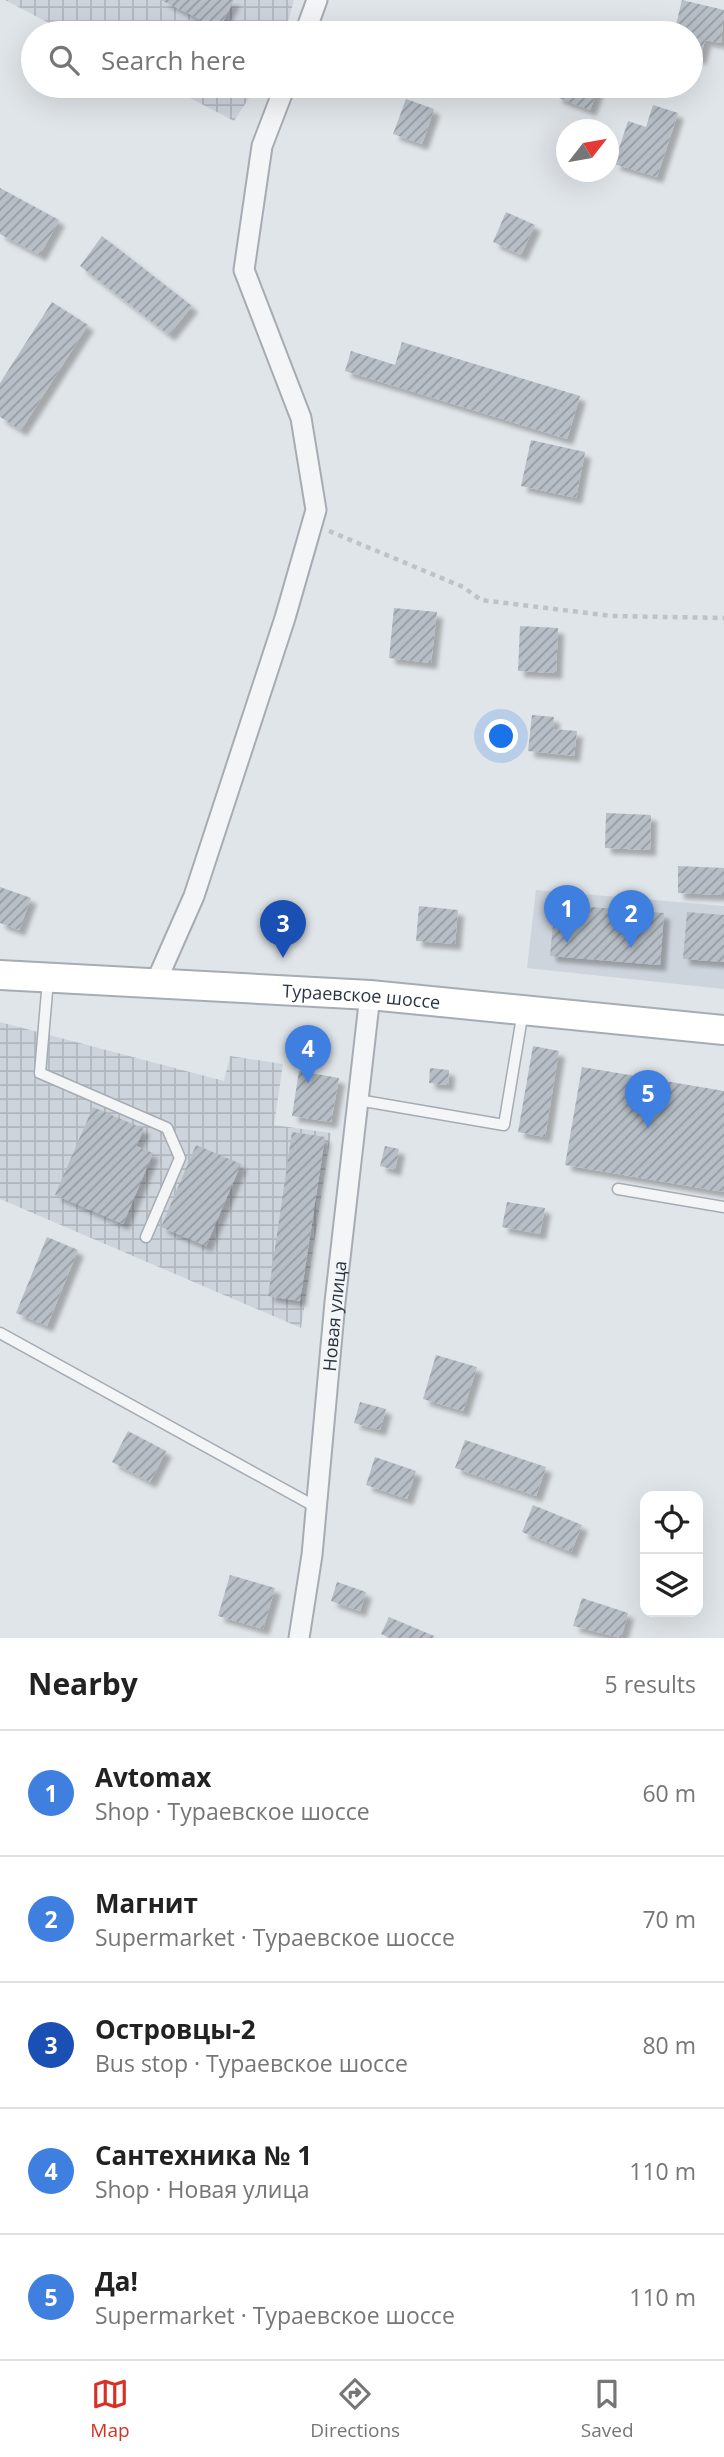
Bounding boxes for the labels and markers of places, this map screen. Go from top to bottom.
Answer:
pin: 1 [544,885,590,943]
pin: 2 [608,890,654,948]
pin: 3 [260,900,306,958]
pin: 4 [285,1025,331,1083]
pin: 5 [625,1070,671,1128]

